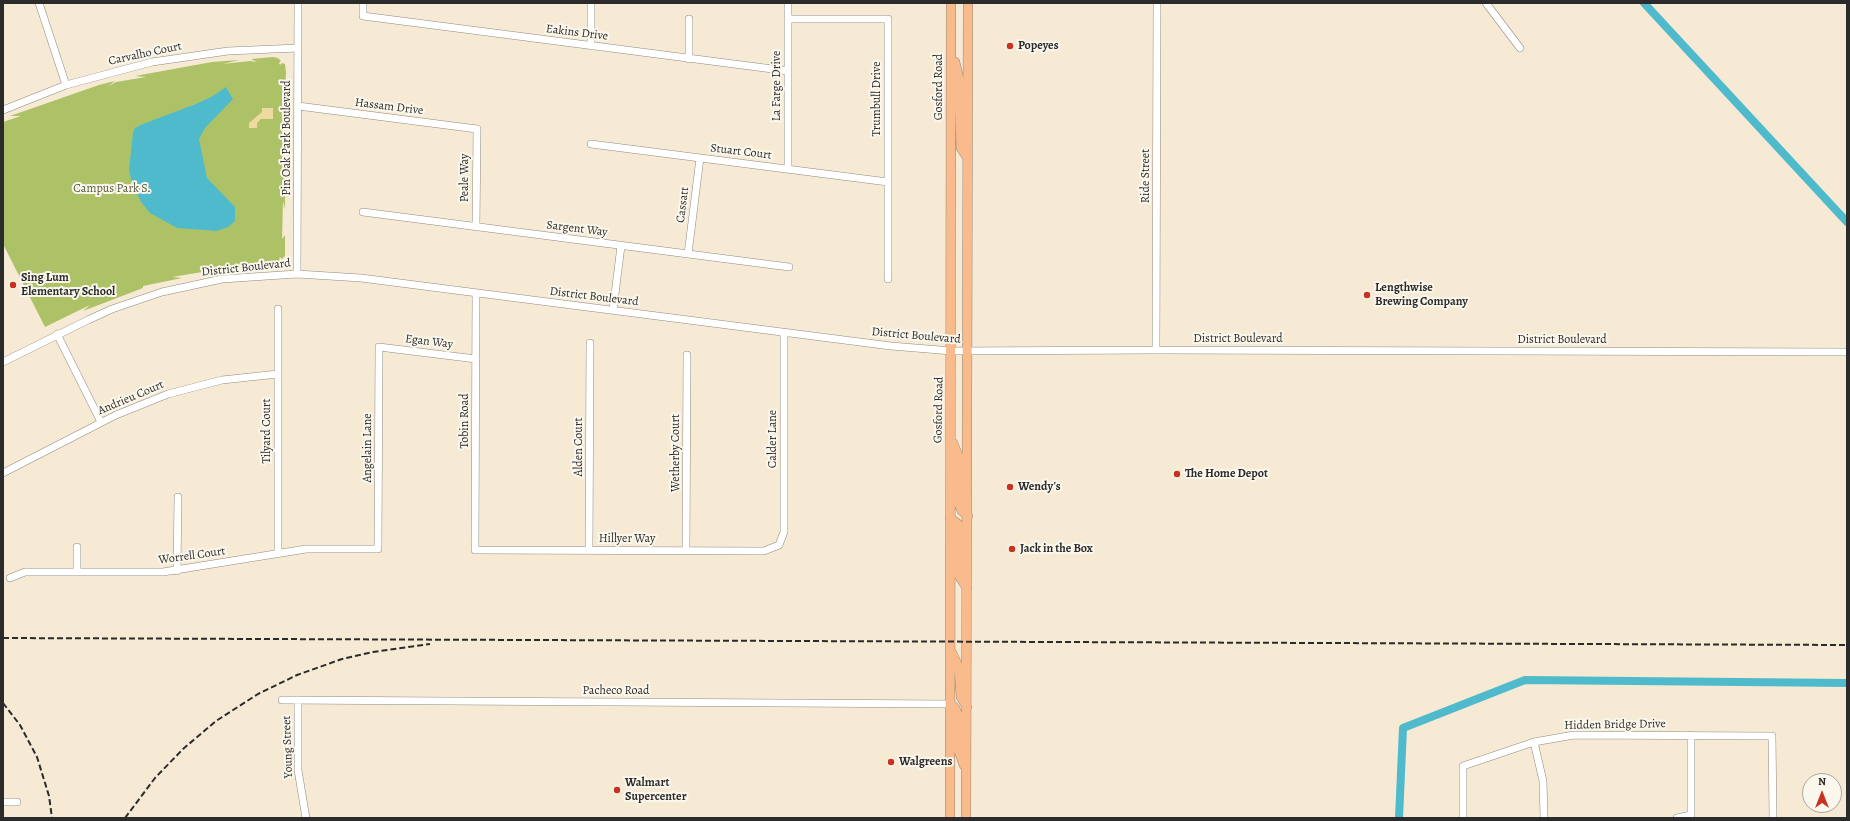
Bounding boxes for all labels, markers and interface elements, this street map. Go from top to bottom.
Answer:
street label: Eakins Drive [545,22,609,44]
street label: Carvalho Court [107,39,183,69]
place label: Popeyes [1018,39,1059,53]
marker: Popeyes [1005,41,1015,51]
street label: La Farge Drive [770,51,784,121]
street label: Gosford Road [932,54,946,120]
street label: Trumbull Drive [870,61,884,137]
street label: Pin Oak Park Boulevard [280,80,294,196]
street label: Hassam Drive [354,96,424,118]
street label: Stuart Court [710,141,772,163]
street label: Ride Street [1139,149,1153,203]
street label: Peale Way [458,154,472,202]
park label: Campus Park S. [73,182,151,196]
street label: Cassatt [674,186,692,224]
street label: Sargent Way [546,218,608,240]
street label: District Boulevard [201,256,291,280]
place label: Sing Lum Elementary School [21,271,115,299]
marker: Sing Lum Elementary School [8,280,18,290]
place label: Lengthwise Brewing Company [1375,281,1468,309]
street label: District Boulevard [549,284,639,310]
marker: Lengthwise Brewing Company [1362,290,1372,300]
street label: District Boulevard [871,325,961,347]
street label: Egan Way [404,332,454,352]
street label: District Boulevard [1193,332,1283,346]
street label: District Boulevard [1517,333,1607,347]
street label: Gosford Road [931,377,947,443]
street label: Andrieu Court [96,378,166,418]
street label: Tobin Road [458,393,472,449]
street label: Tilyard Court [260,399,274,463]
street label: Calder Lane [766,410,780,468]
street label: Angelain Lane [361,413,375,483]
street label: Wetherby Court [669,414,683,492]
street label: Alden Court [572,418,586,476]
place label: The Home Depot [1185,467,1268,481]
marker: The Home Depot [1172,469,1182,479]
place label: Wendy's [1018,480,1061,494]
marker: Wendy's [1005,482,1015,492]
street label: Hillyer Way [599,532,655,546]
place label: Jack in the Box [1020,542,1093,556]
street label: Worrell Court [158,544,226,568]
marker: Jack in the Box [1007,544,1017,554]
street label: Pacheco Road [582,684,650,698]
street label: Young Street [280,715,296,779]
street label: Hidden Bridge Drive [1564,717,1666,733]
place label: Walgreens [899,755,952,769]
marker: Walgreens [886,757,896,767]
north arrow [1802,773,1842,813]
text: N [1818,774,1826,789]
place label: Walmart Supercenter [625,776,687,804]
marker: Walmart Supercenter [612,785,622,795]

